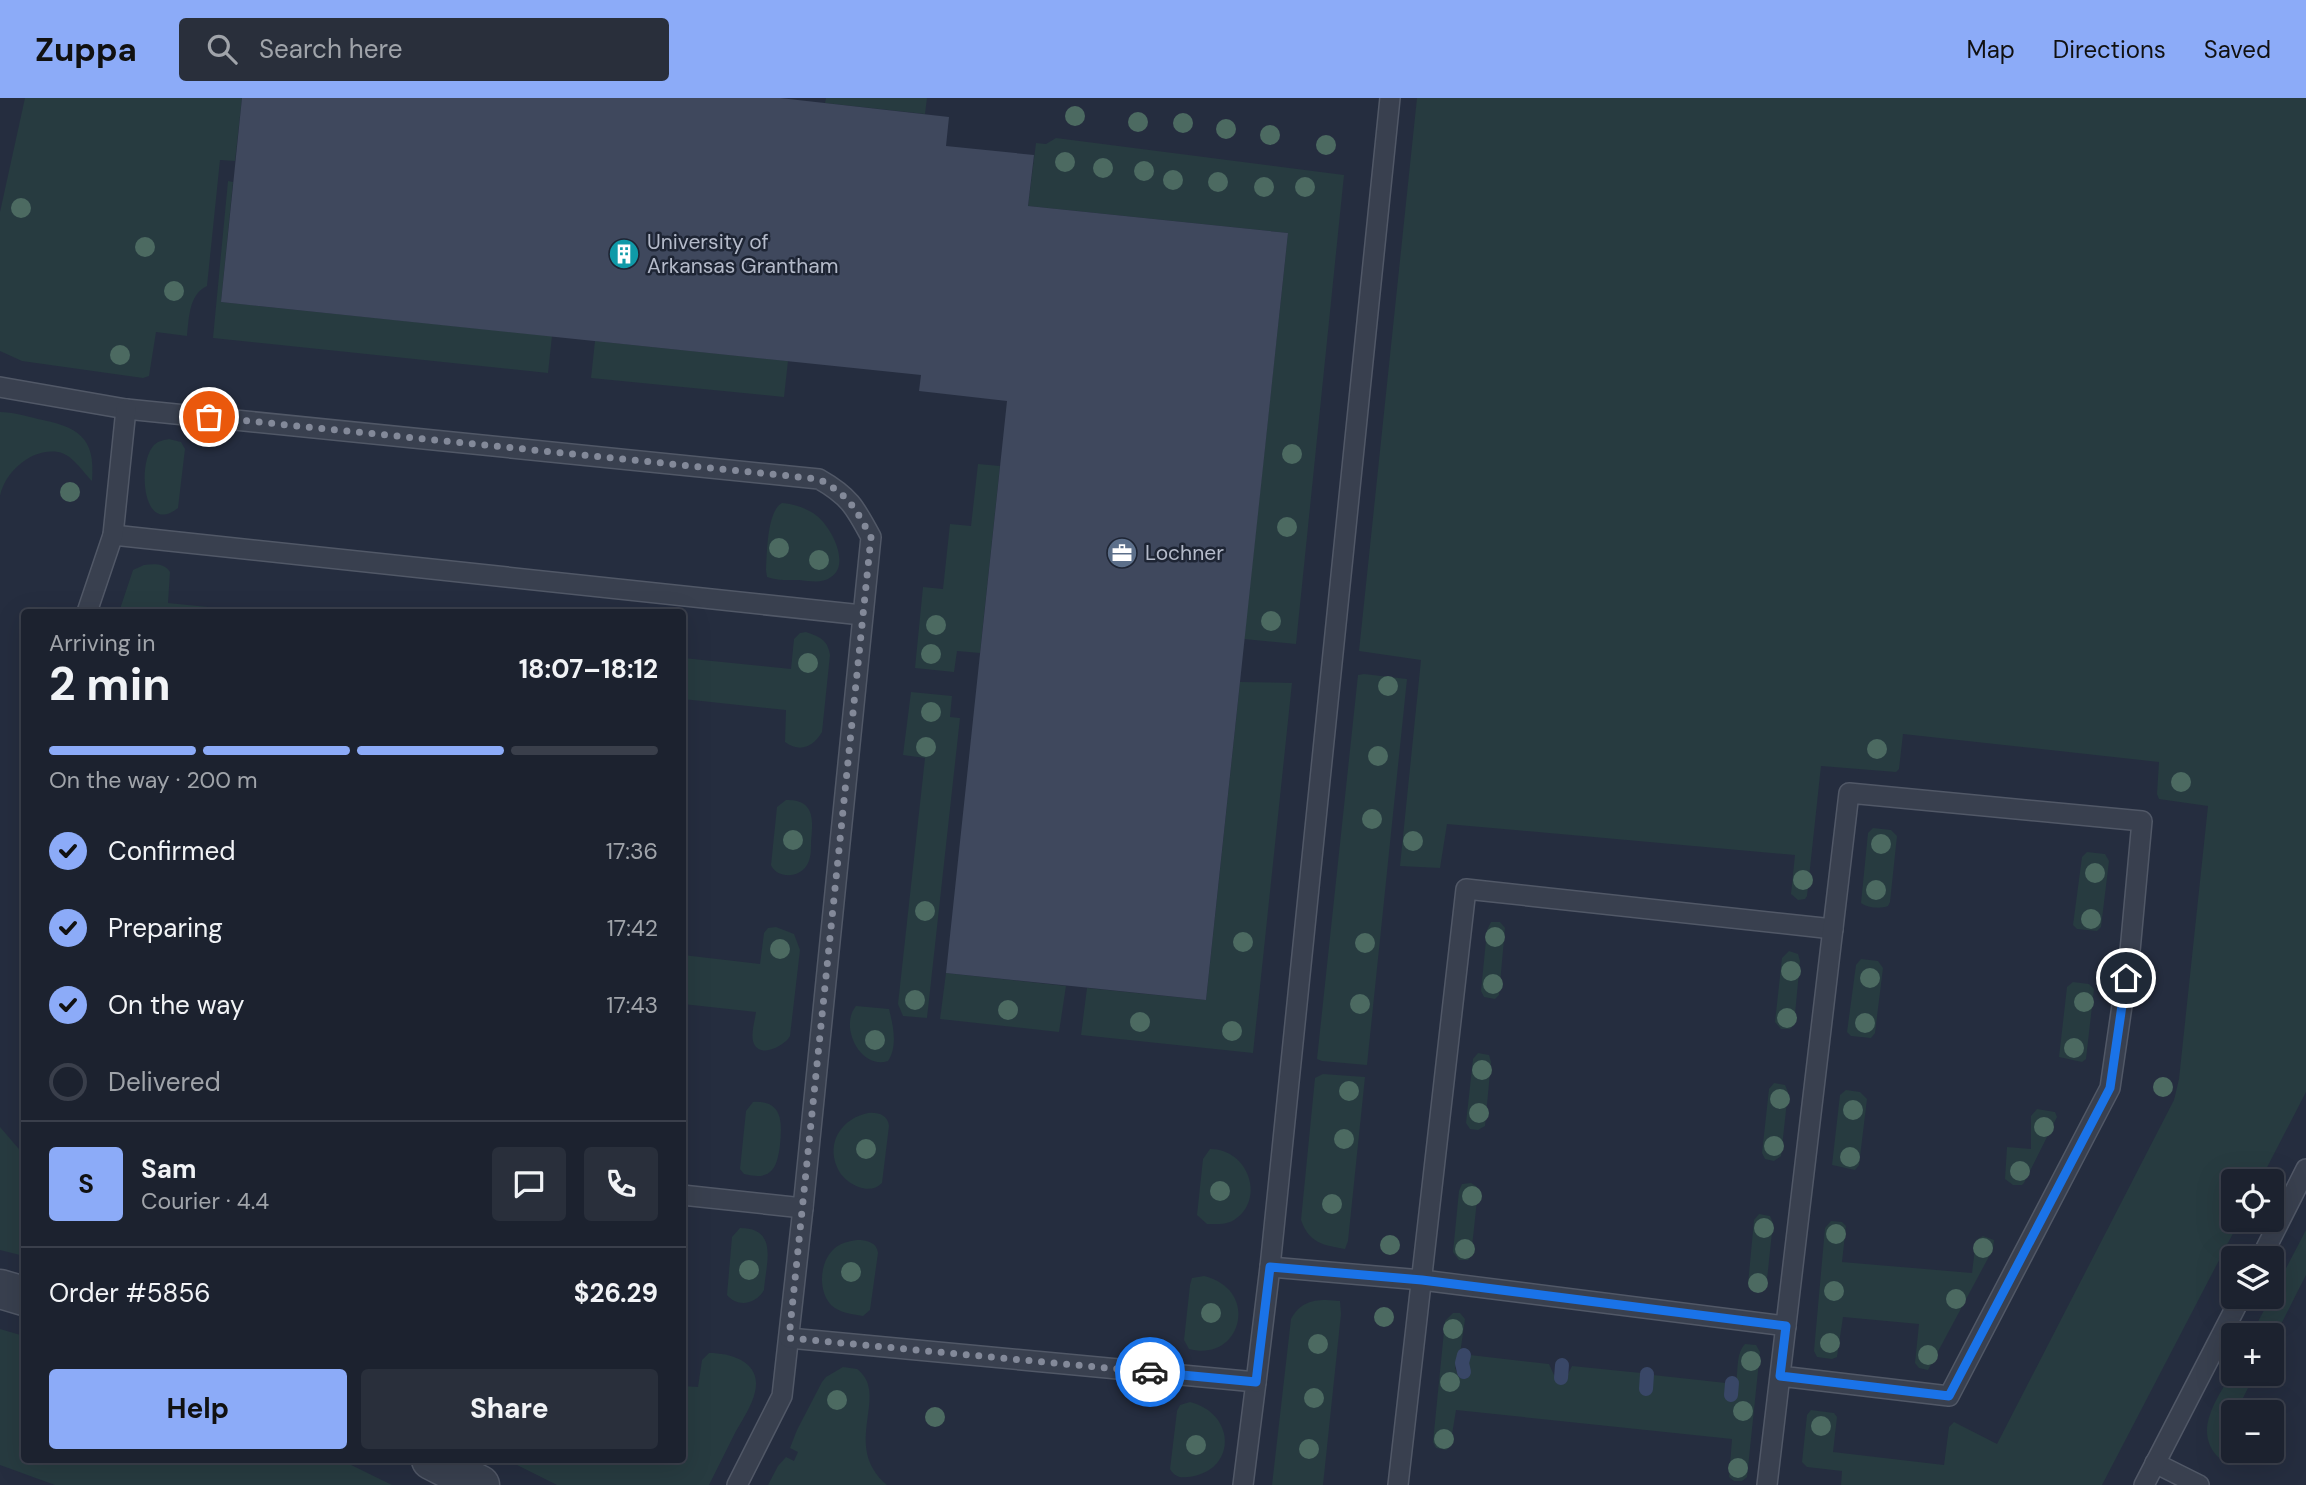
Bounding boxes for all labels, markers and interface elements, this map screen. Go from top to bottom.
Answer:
search box [179,18,669,81]
text: Zuppa [35,28,137,71]
icon: search [203,30,241,68]
text: Search here [259,32,402,66]
text: Map [1967,34,2015,65]
text: Directions [2053,34,2166,65]
text: Saved [2204,34,2271,65]
place label: University of Arkansas Grantham [647,228,838,280]
building icon: University of Arkansas Grantham [607,237,641,271]
pin [179,387,239,447]
icon: bag [190,398,228,436]
office icon: Lochner [1105,536,1139,570]
place label: Lochner [1145,539,1224,567]
text: Arriving in [49,628,155,658]
text: 18:07–18:12 [519,652,658,686]
text: 2 min [49,654,171,714]
text: On the way · 200 m [49,765,258,795]
icon: check [49,832,87,870]
text: Confirmed [108,834,235,868]
text: 17:36 [606,836,658,866]
icon: check [49,909,87,947]
text: Preparing [108,911,223,945]
text: 17:42 [607,913,658,943]
pin [2096,948,2156,1008]
icon: home [2107,959,2145,997]
icon: check [49,986,87,1024]
text: On the way [108,988,244,1022]
text: 17:43 [606,990,658,1020]
text: Delivered [108,1065,221,1099]
button: chat [492,1147,566,1221]
button: phone [584,1147,658,1221]
text: Sam [141,1152,196,1186]
text: S [78,1167,94,1201]
map controls [2221,1169,2284,1463]
button: locate [2221,1169,2284,1232]
text: Courier · 4.4 [141,1186,269,1216]
button: layers [2221,1246,2284,1309]
text: Order #5856 [49,1276,211,1310]
text: $26.29 [574,1276,658,1310]
button: + [2221,1323,2284,1386]
courier [1115,1337,1185,1407]
icon: car [1131,1353,1169,1391]
button: Help [49,1369,347,1449]
button: Share [361,1369,658,1449]
button: − [2221,1400,2284,1463]

